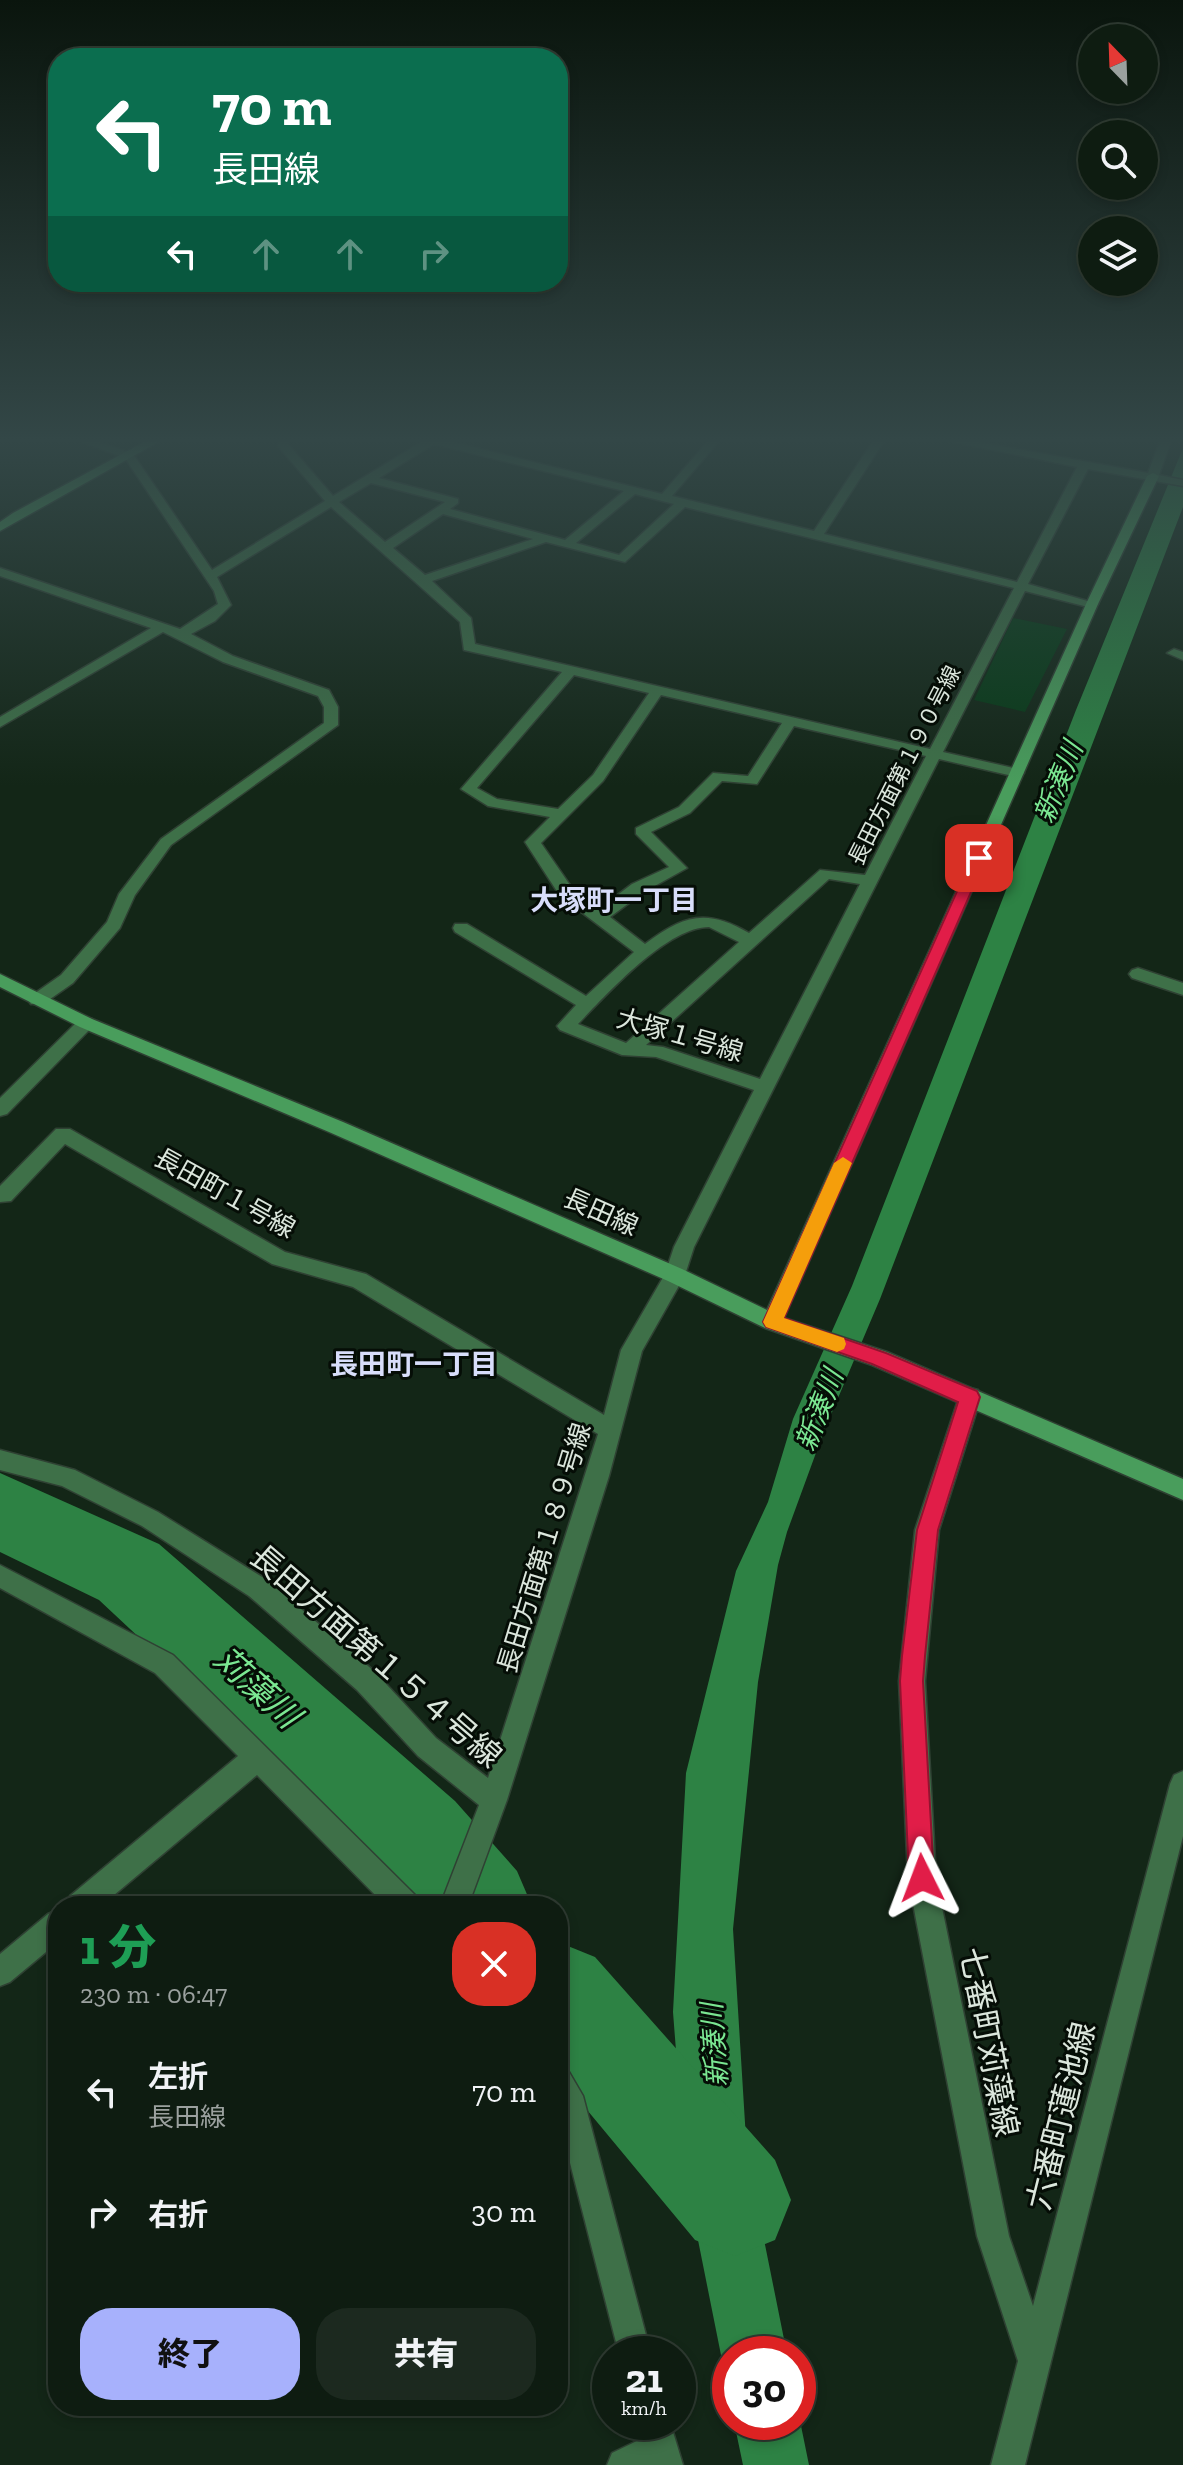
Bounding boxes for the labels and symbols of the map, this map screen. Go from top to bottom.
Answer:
north arrow [1078,24,1158,104]
street label: 長田方面第１９０号線 [842,661,966,869]
water label: 新湊川 [1027,734,1091,827]
pin [945,824,1013,892]
district label: 大塚町一丁目 [530,884,698,917]
street label: 大塚１号線 [613,1002,747,1068]
street label: 長田町１号線 [149,1141,301,1245]
street label: 長田線 [559,1182,643,1242]
district label: 長田町一丁目 [330,1348,498,1381]
water label: 新湊川 [789,1362,851,1455]
street label: 長田方面第１８９号線 [491,1419,597,1677]
street label: 長田方面第１５４号線 [243,1537,509,1775]
water label: 苅藻川 [205,1638,311,1739]
position arrow [880,1836,964,1920]
street label: 七番町苅藻線 [952,1944,1026,2140]
water label: 新湊川 [695,1999,734,2088]
street label: 六番町蓮池線 [1019,2018,1103,2214]
speed limit sign: 30 [712,2336,816,2440]

